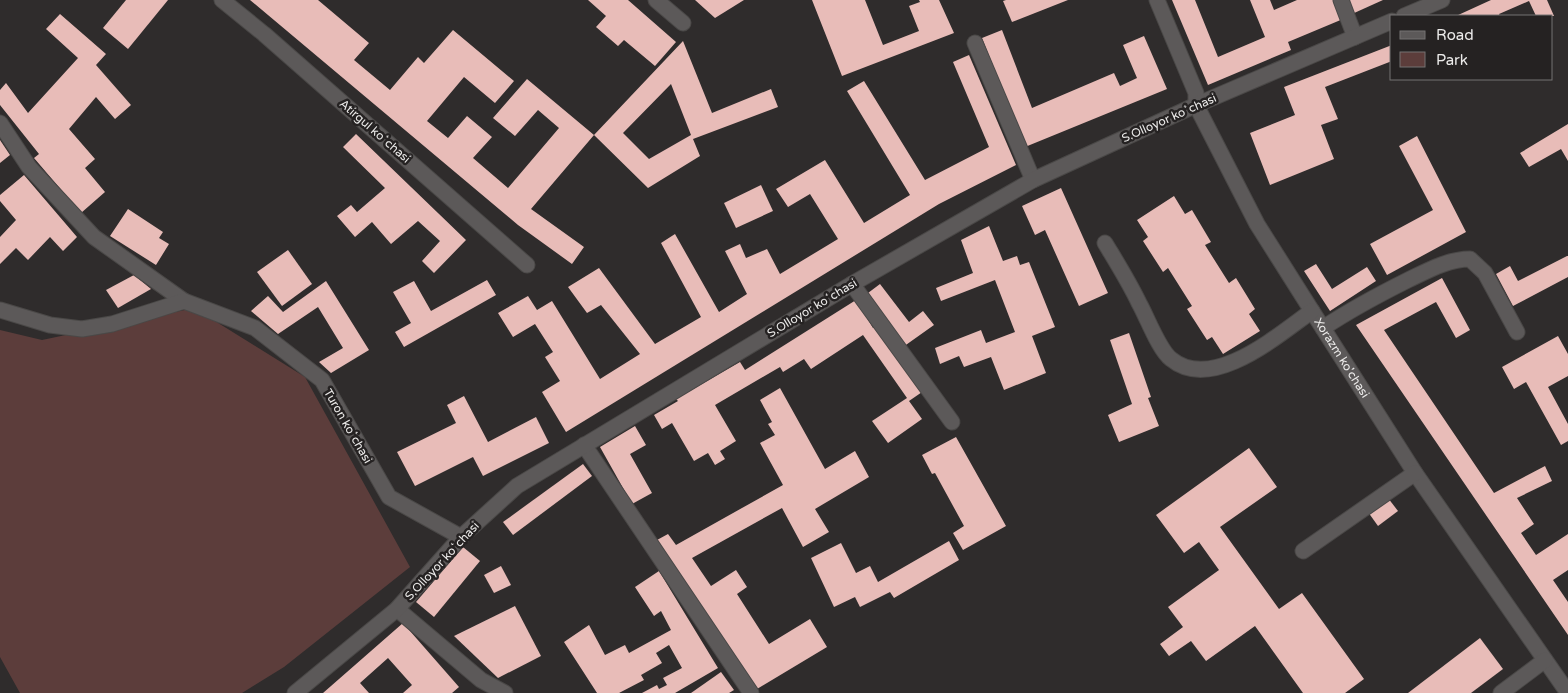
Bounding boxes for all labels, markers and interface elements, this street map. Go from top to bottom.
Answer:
legend [1390,15,1553,80]
text: Road [1436,26,1474,44]
text: Park [1436,51,1468,69]
street label: S.Olloyor koʻchasi [1119,91,1219,145]
street label: Atirgul koʻchasi [337,96,413,166]
street label: S.Olloyor koʻchasi [765,276,859,340]
street label: Xorazm ko'chasi [1311,315,1372,400]
street label: Turon koʻchasi [321,386,375,466]
street label: S.Olloyor koʻchasi [402,519,482,603]

